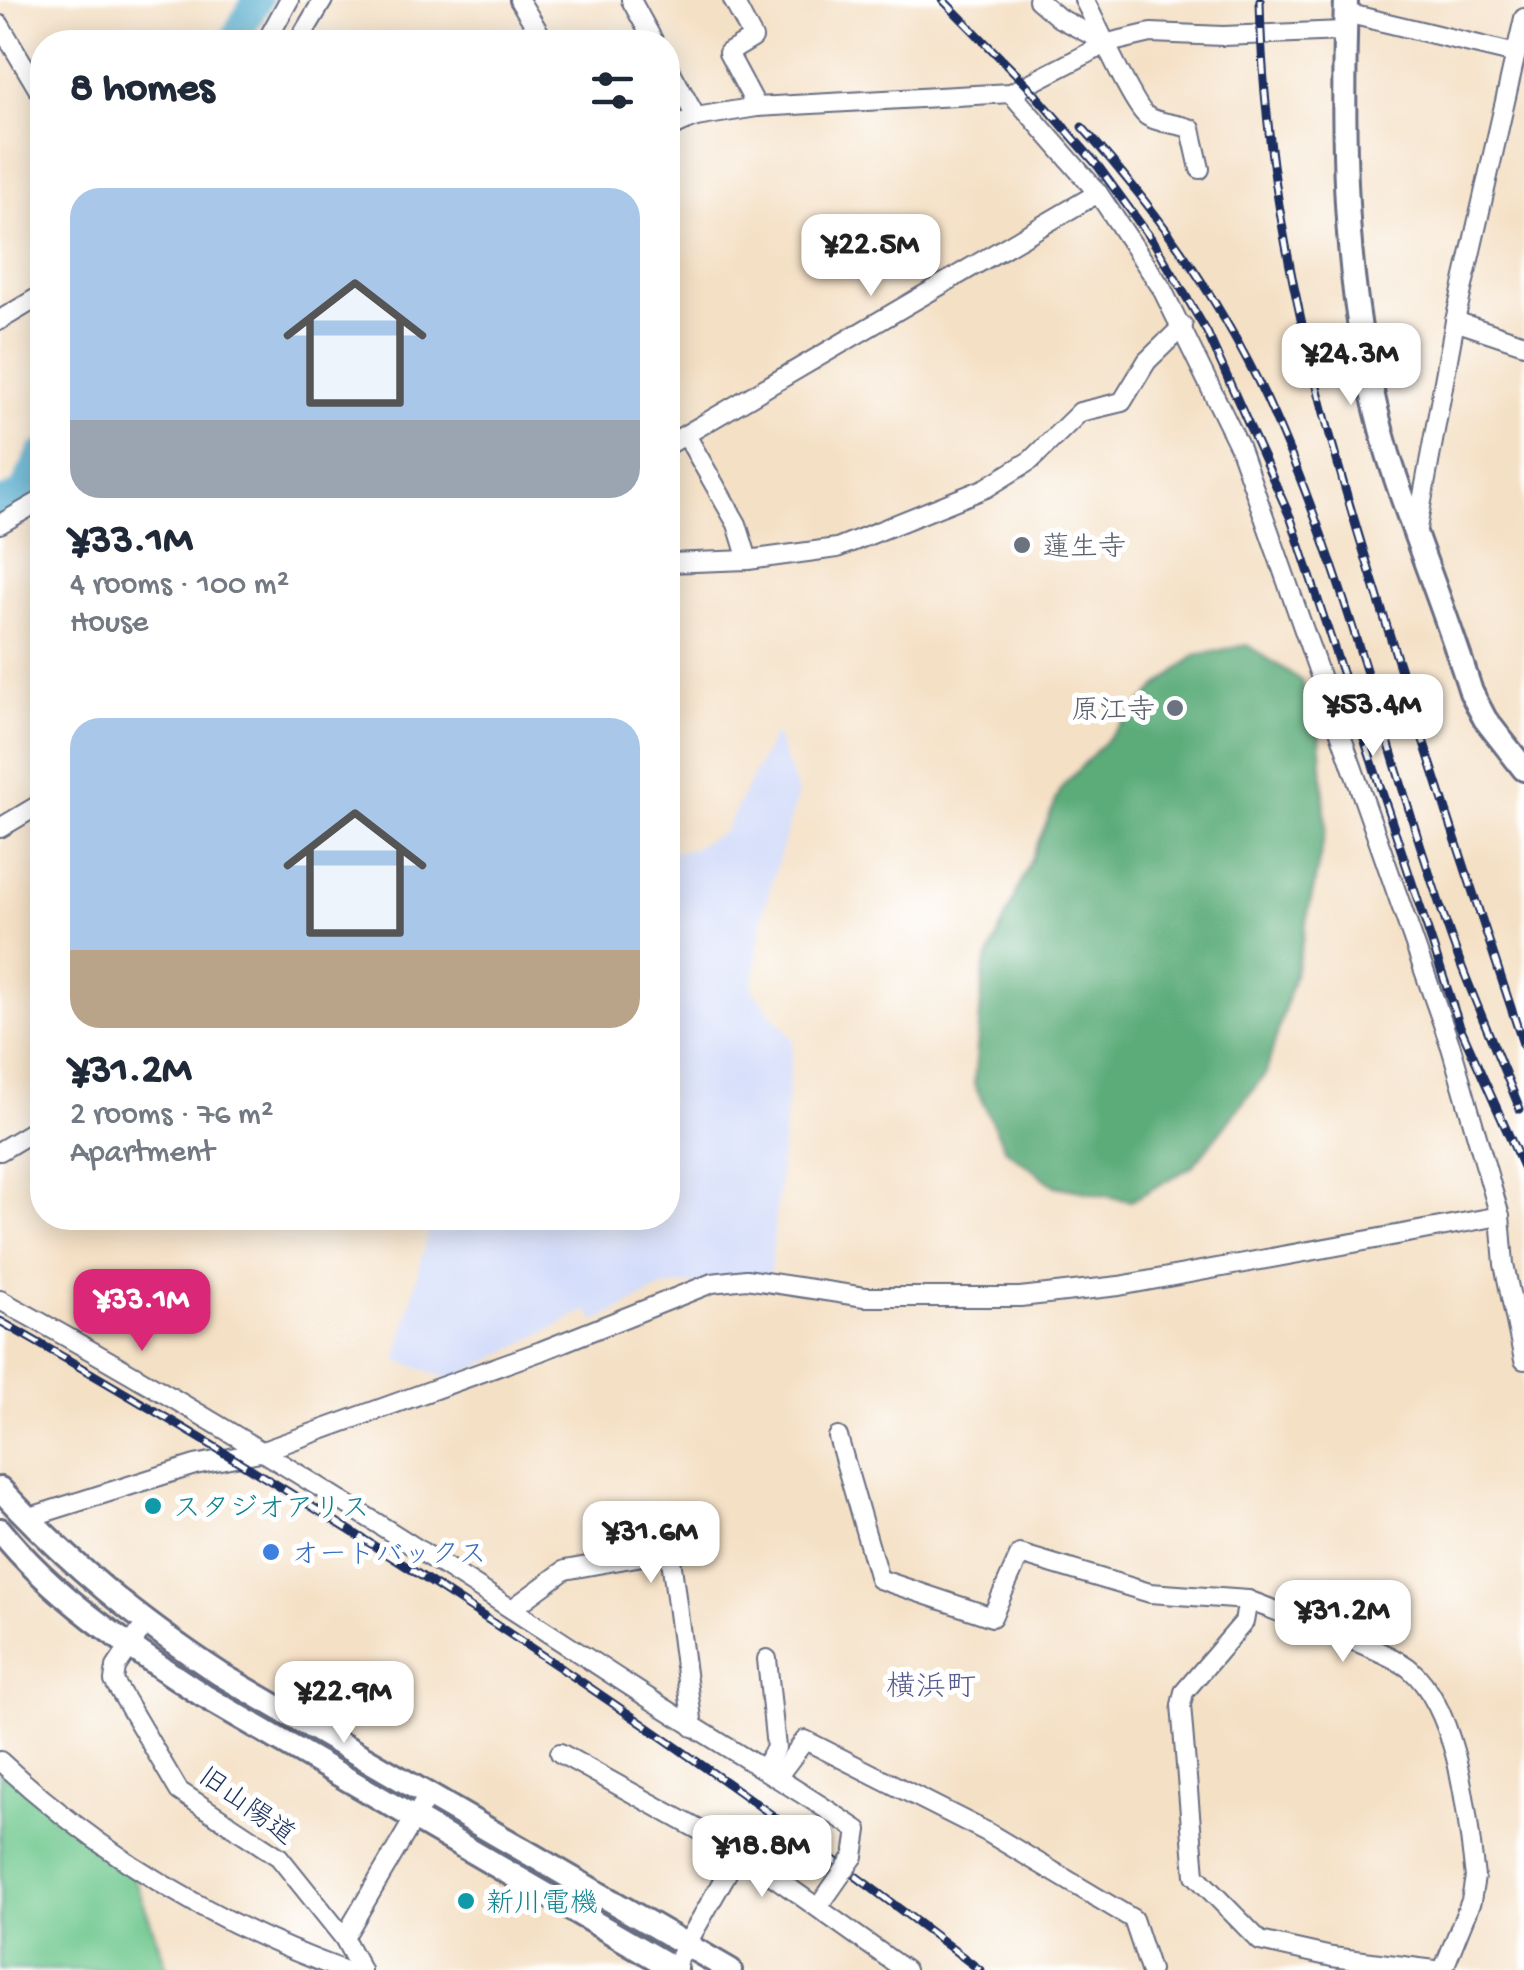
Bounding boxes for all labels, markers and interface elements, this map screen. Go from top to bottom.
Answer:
icon: filters [585,63,640,118]
text: 8 homes [70,66,214,115]
pin: ¥22.5M [790,214,952,299]
text: ¥22.5M [823,227,919,265]
icon: home [265,253,445,433]
pin: ¥24.3M [1270,323,1432,408]
text: ¥24.3M [1304,336,1398,374]
text: ¥33.1M [70,518,192,567]
place label: 蓮生寺 [1042,532,1126,566]
marker: 蓮生寺 [1011,534,1033,556]
text: 4 rooms · 100 m² [70,567,289,605]
text: House [70,605,148,643]
pin: ¥53.4M [1292,674,1454,759]
text: ¥53.4M [1325,687,1421,725]
place label: 原江寺 [1071,695,1155,729]
marker: 原江寺 [1164,697,1186,719]
icon: home [265,783,445,963]
text: ¥31.2M [70,1048,191,1097]
text: 2 rooms · 76 m² [70,1097,273,1135]
text: Apartment [70,1135,214,1173]
pin: ¥33.1M [61,1269,223,1354]
text: ¥33.1M [95,1282,189,1320]
place label: スタジオアリス [173,1494,370,1527]
marker: スタジオアリス [142,1495,164,1517]
pin: ¥31.6M [570,1501,732,1586]
text: ¥31.6M [605,1514,697,1552]
place label: オートバックス [291,1540,486,1573]
marker: オートバックス [260,1541,282,1563]
pin: ¥31.2M [1262,1580,1424,1665]
text: ¥31.2M [1297,1593,1389,1631]
pin: ¥22.9M [263,1661,425,1746]
district label: 横浜町 [886,1671,976,1707]
text: ¥22.9M [297,1674,391,1712]
street label: 旧山陽道 [190,1761,301,1854]
pin: ¥18.8M [681,1815,843,1900]
text: ¥18.8M [714,1828,810,1866]
place label: 新川電機 [486,1888,598,1922]
marker: 新川電機 [455,1890,477,1912]

